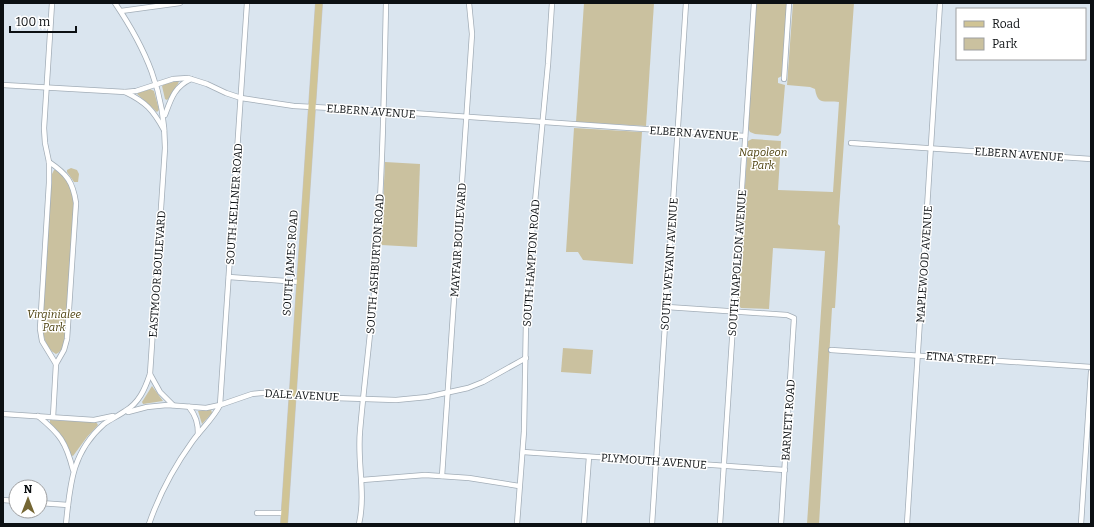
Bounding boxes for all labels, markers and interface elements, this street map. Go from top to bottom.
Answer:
scale bar [10,8,76,34]
legend [956,8,1086,60]
text: 100 m [16,15,51,29]
text: Road [992,17,1020,31]
text: Park [992,37,1018,51]
street label: ELBERN AVENUE [326,102,416,121]
street label: ELBERN AVENUE [649,124,739,143]
street label: SOUTH KELLNER ROAD [224,143,245,265]
street label: ELBERN AVENUE [974,145,1064,164]
park label: Napoleon Park [739,146,788,172]
street label: MAYFAIR BOULEVARD [448,182,469,298]
street label: SOUTH NAPOLEON AVENUE [726,189,749,337]
street label: SOUTH ASHBURTON ROAD [364,193,387,335]
street label: SOUTH WEYANT AVENUE [658,197,681,331]
street label: SOUTH HAMPTON ROAD [521,199,542,327]
street label: MAPLEWOOD AVENUE [914,205,935,323]
street label: SOUTH JAMES ROAD [280,209,301,317]
street label: EASTMOOR BOULEVARD [147,210,168,338]
park label: Virginialee Park [27,308,81,334]
street label: ETNA STREET [925,350,997,367]
street label: BARNETT ROAD [779,379,798,461]
street label: DALE AVENUE [264,387,340,404]
street label: PLYMOUTH AVENUE [601,451,707,472]
north arrow [8,479,48,519]
text: N [24,483,33,496]

